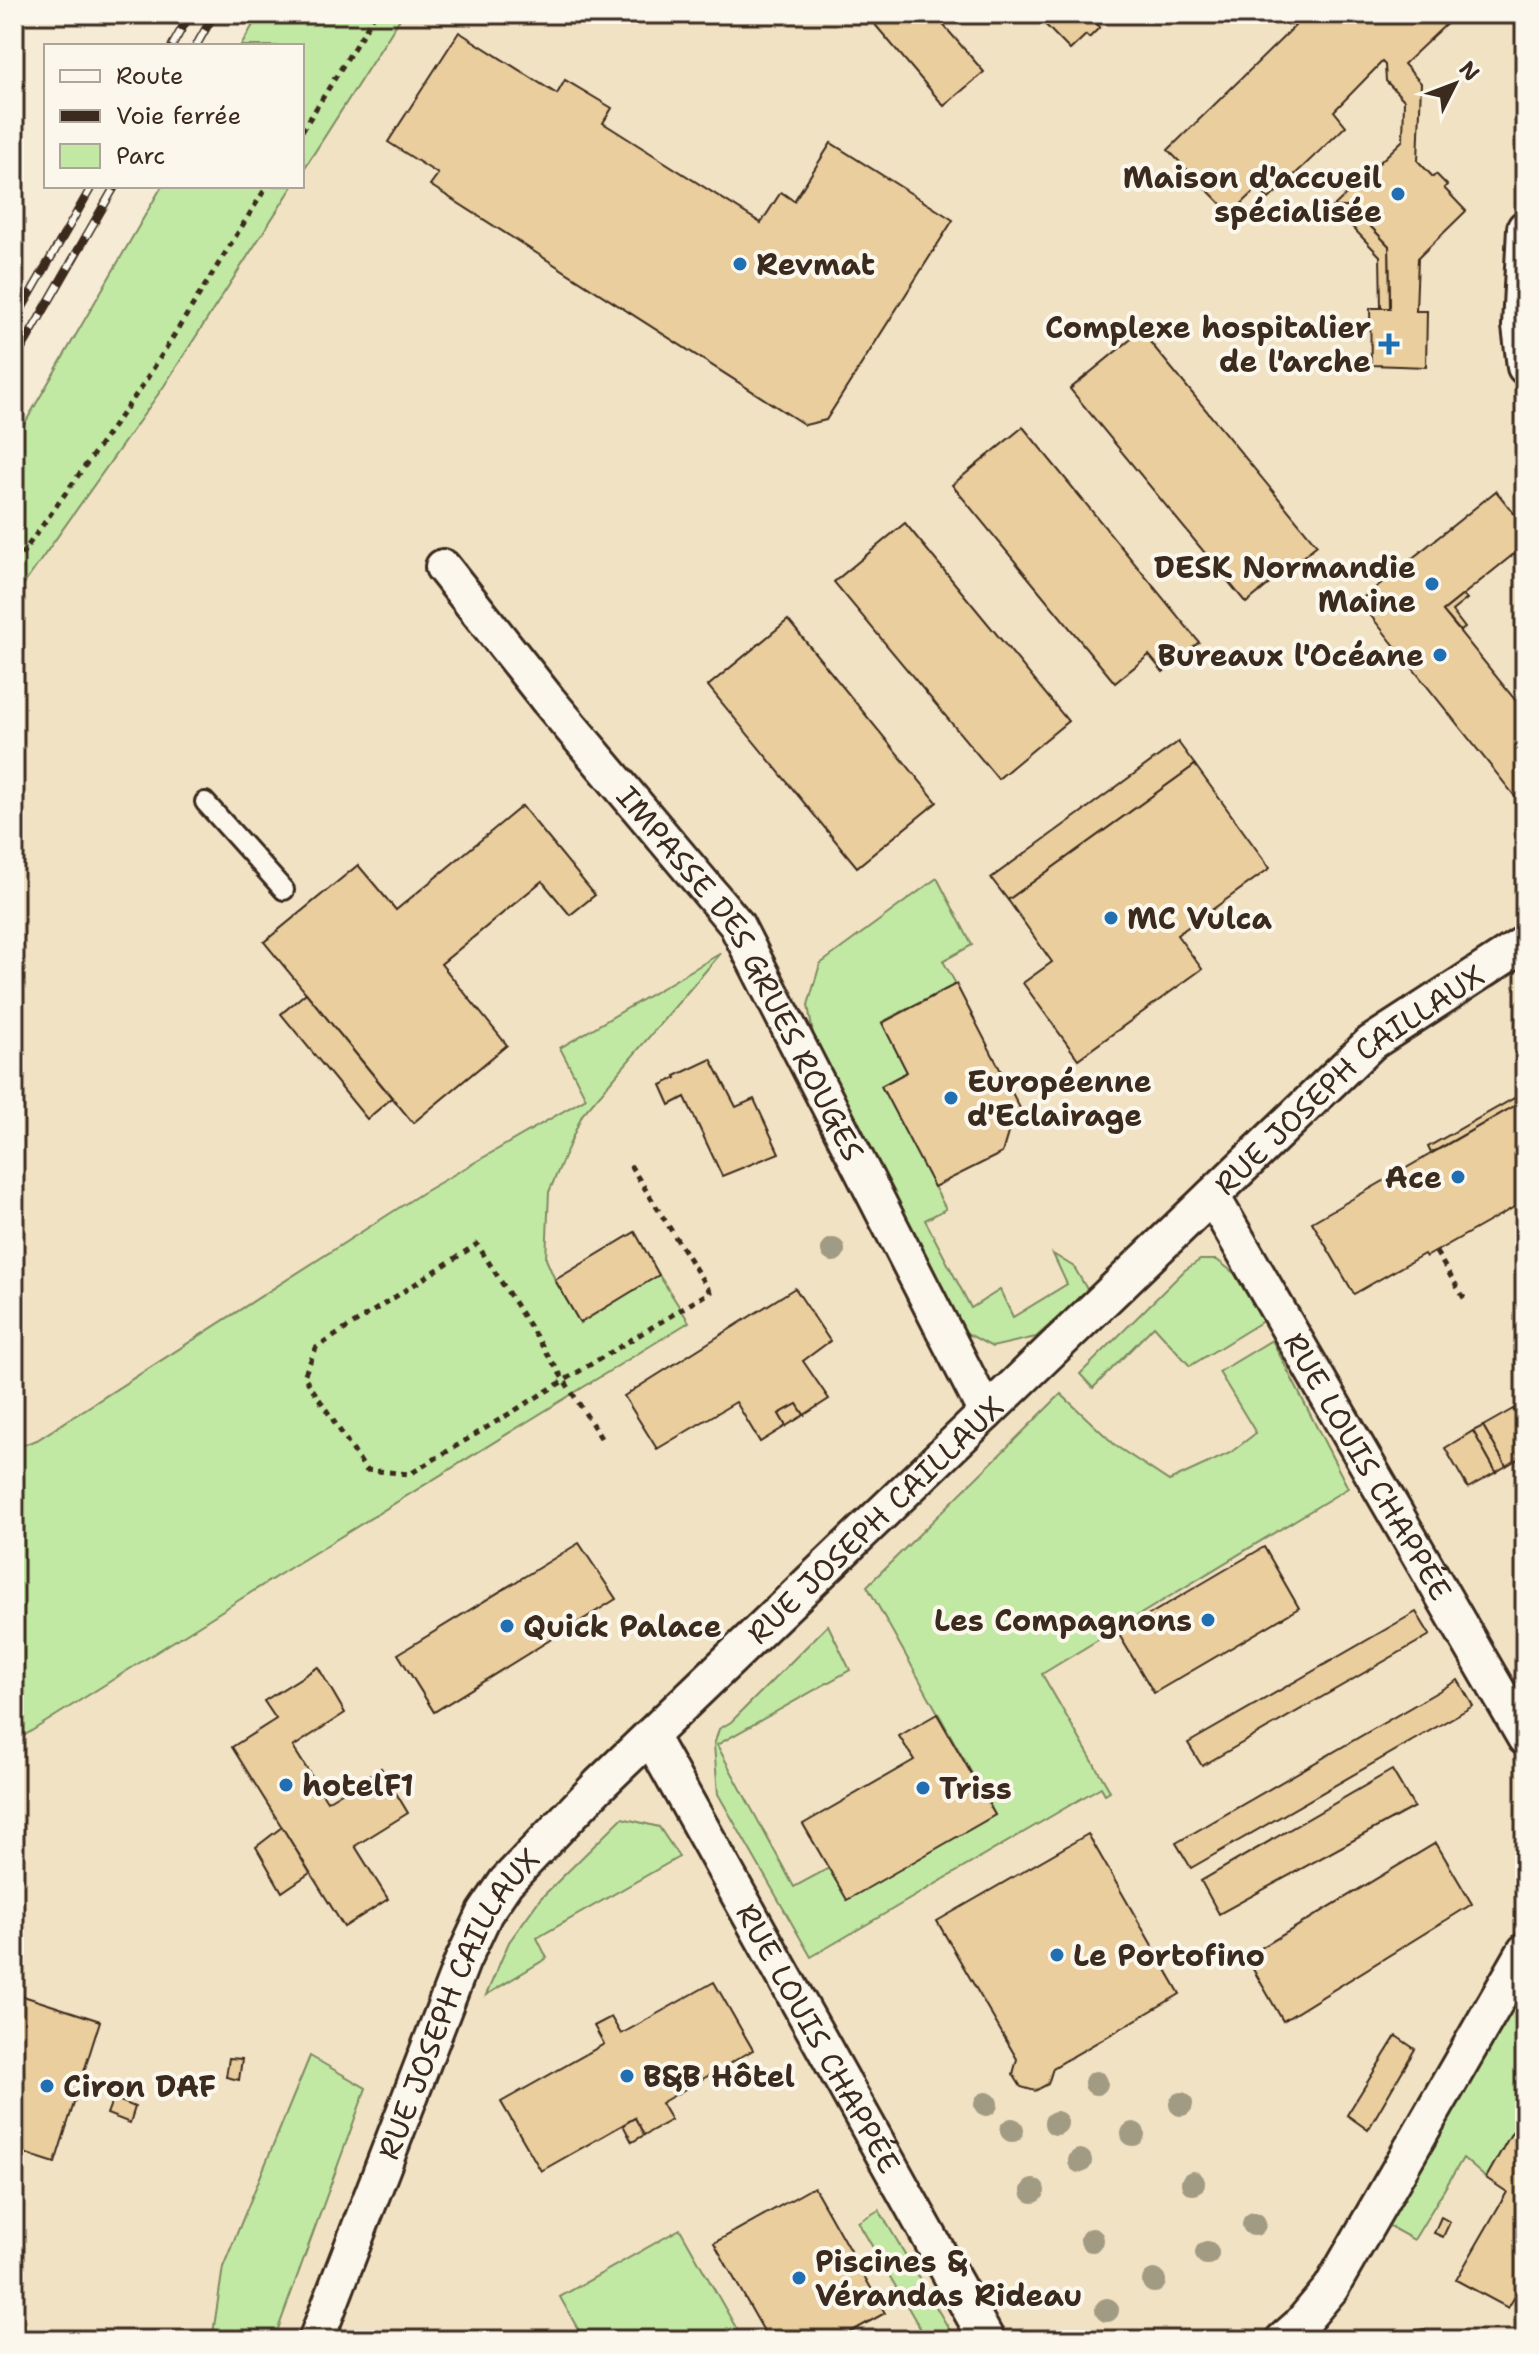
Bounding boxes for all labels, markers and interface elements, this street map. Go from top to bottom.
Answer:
legend [44,44,304,188]
north arrow [1415,44,1495,124]
text: N [1453,55,1486,87]
text: Route [116,60,184,92]
text: Voie ferrée [116,100,241,132]
text: Parc [116,140,165,172]
place label: Maison d'accueil spécialisée [1123,157,1382,232]
marker: Maison d'accueil spécialisée [1389,185,1407,203]
place label: Revmat [756,244,875,285]
marker: Revmat [731,255,749,273]
place label: Complexe hospitalier de l'arche [1045,307,1371,382]
marker: Complexe hospitalier de l'arche [1378,333,1400,355]
place label: DESK Normandie Maine [1154,547,1416,622]
marker: DESK Normandie Maine [1423,575,1441,593]
place label: Bureaux l'Océane [1158,635,1424,676]
marker: Bureaux l'Océane [1431,646,1449,664]
street label: IMPASSE DES GRUES ROUGES [608,777,874,1168]
place label: MC Vulca [1127,898,1273,939]
marker: MC Vulca [1102,909,1120,927]
street label: RUE JOSEPH CAILLAUX [1205,955,1492,1204]
place label: Européenne d'Eclairage [967,1061,1152,1136]
marker: Européenne d'Eclairage [942,1089,960,1107]
place label: Ace [1385,1157,1442,1198]
marker: Ace [1449,1168,1467,1186]
street label: RUE LOUIS CHAPPÉE [1275,1325,1462,1608]
street label: RUE JOSEPH CAILLAUX [738,1387,1012,1653]
place label: Les Compagnons [934,1600,1192,1641]
place label: Quick Palace [523,1606,722,1647]
marker: Les Compagnons [1199,1611,1217,1629]
marker: Quick Palace [498,1617,516,1635]
place label: hotelF1 [302,1765,414,1806]
place label: Triss [939,1768,1012,1809]
marker: hotelF1 [277,1776,295,1794]
marker: Triss [914,1779,932,1797]
street label: RUE JOSEPH CAILLAUX [367,1839,548,2165]
street label: RUE LOUIS CHAPPÉE [727,1896,910,2180]
place label: Le Portofino [1073,1935,1265,1976]
marker: Le Portofino [1048,1946,1066,1964]
place label: B&B Hôtel [643,2056,795,2097]
place label: Ciron DAF [63,2066,216,2107]
marker: B&B Hôtel [618,2067,636,2085]
marker: Ciron DAF [38,2077,56,2095]
place label: Piscines & Vérandas Rideau [815,2241,1082,2316]
marker: Piscines & Vérandas Rideau [790,2269,808,2287]

